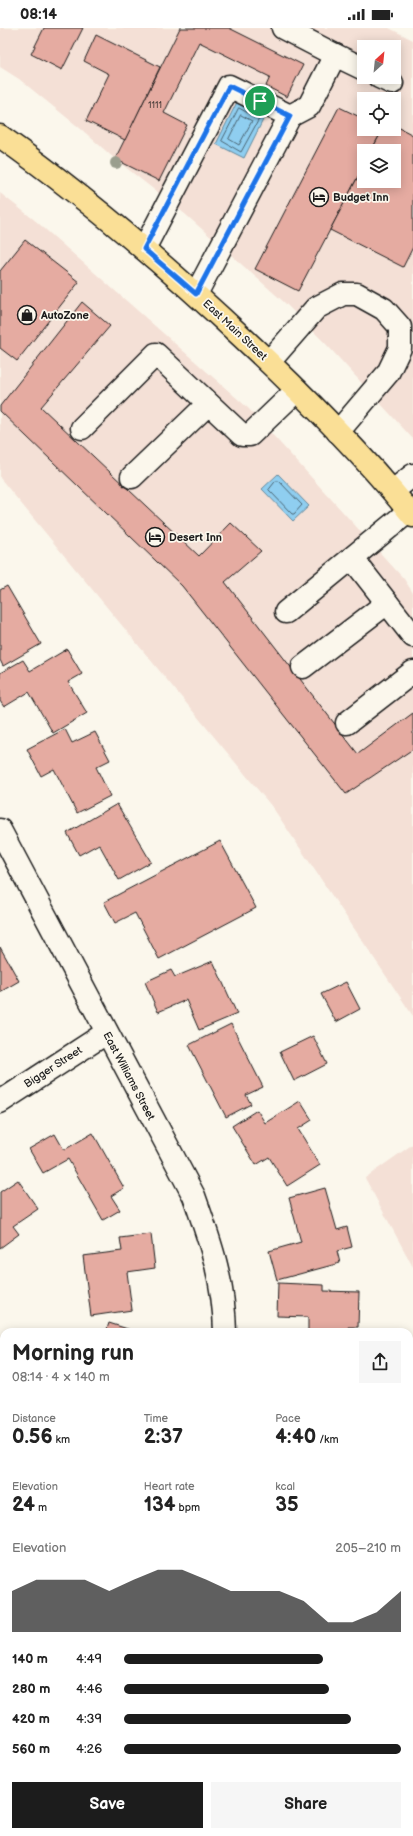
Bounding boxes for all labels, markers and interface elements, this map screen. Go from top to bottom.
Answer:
text: 08:14 [20,5,57,24]
north arrow [357,40,401,84]
map controls [357,40,401,188]
pin [243,84,277,118]
icon: arrive [249,90,271,112]
button: locate [357,92,401,136]
house number: 1111 [148,100,162,111]
button: layers [357,144,401,188]
hotel icon: Budget Inn [308,186,330,208]
place label: Budget Inn [333,191,389,204]
street label: East Main Street [200,297,270,363]
shop icon: AutoZone [16,304,38,326]
place label: AutoZone [40,309,89,322]
hotel icon: Desert Inn [144,526,166,548]
place label: Desert Inn [169,531,222,544]
street label: East Williams Street [100,1030,158,1123]
street label: Bigger Street [22,1043,85,1091]
text: Morning run [12,1340,134,1367]
button: share [359,1341,401,1383]
text: 08:14 · 4 × 140 m [12,1369,110,1385]
text: Distance [12,1412,56,1425]
text: Time [144,1412,168,1425]
text: Pace [275,1412,300,1425]
text: 0.56 [12,1425,53,1449]
text: 2:37 [144,1425,183,1449]
text: 4:40 [275,1425,316,1449]
text: km [53,1433,70,1446]
text: /km [316,1433,339,1446]
text: Elevation [12,1480,58,1493]
text: Heart rate [144,1480,194,1493]
text: kcal [275,1480,295,1493]
text: 24 [12,1493,35,1517]
text: 134 [144,1493,176,1517]
text: 35 [275,1493,299,1517]
text: m [35,1501,47,1514]
text: bpm [176,1501,200,1514]
text: Elevation [12,1540,66,1556]
text: 205–210 m [335,1540,401,1556]
text: 140 m [12,1651,48,1667]
text: 4:49 [76,1651,102,1667]
text: 280 m [12,1681,50,1697]
text: 4:46 [76,1681,102,1697]
text: 420 m [12,1711,50,1727]
text: 4:39 [76,1711,102,1727]
text: 560 m [12,1741,50,1757]
text: 4:26 [76,1741,102,1757]
button: Save [12,1782,203,1828]
button: Share [211,1782,401,1828]

